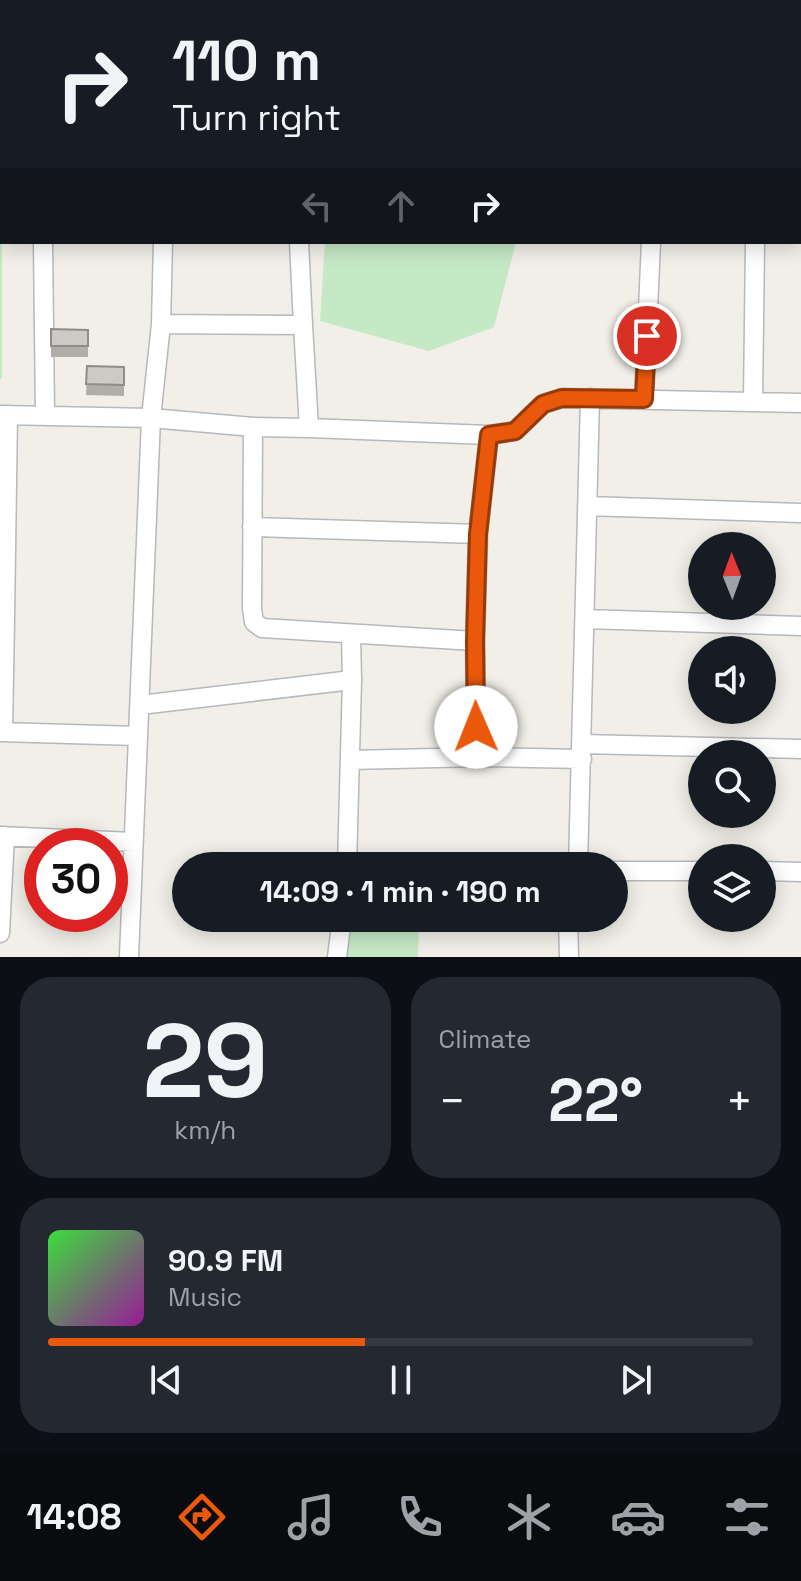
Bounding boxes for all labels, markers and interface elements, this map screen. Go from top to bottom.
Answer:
text: 110 m [172,25,321,96]
icon: right [40,32,144,136]
text: Turn right [172,95,341,141]
icon: left [295,184,339,228]
icon: ahead [379,184,423,228]
icon: right [463,184,507,228]
pin [613,302,681,370]
icon: arrive [625,314,669,358]
north arrow [688,532,776,620]
map controls [688,532,776,932]
button: sound [688,636,776,724]
position arrow [434,685,518,769]
button: search [688,740,776,828]
speed limit sign: 30 [24,828,128,932]
button: layers [688,844,776,932]
text: 14:09 · 1 min · 190 m [259,872,541,911]
text: 29 [142,995,268,1127]
text: Climate [439,1022,531,1056]
text: 22° [548,1062,643,1139]
text: − [439,1073,466,1129]
text: + [726,1073,753,1129]
text: km/h [174,1113,236,1147]
text: 90.9 FM [168,1241,283,1280]
text: Music [168,1280,242,1314]
icon: previous [144,1358,188,1402]
icon: pause [379,1358,423,1402]
icon: next [614,1358,658,1402]
icon: directions [174,1489,230,1545]
icon: music [283,1489,339,1545]
icon: phone [392,1489,448,1545]
icon: climate [501,1489,557,1545]
icon: car [610,1489,666,1545]
icon: filters [719,1489,775,1545]
text: 14:08 [26,1494,121,1540]

